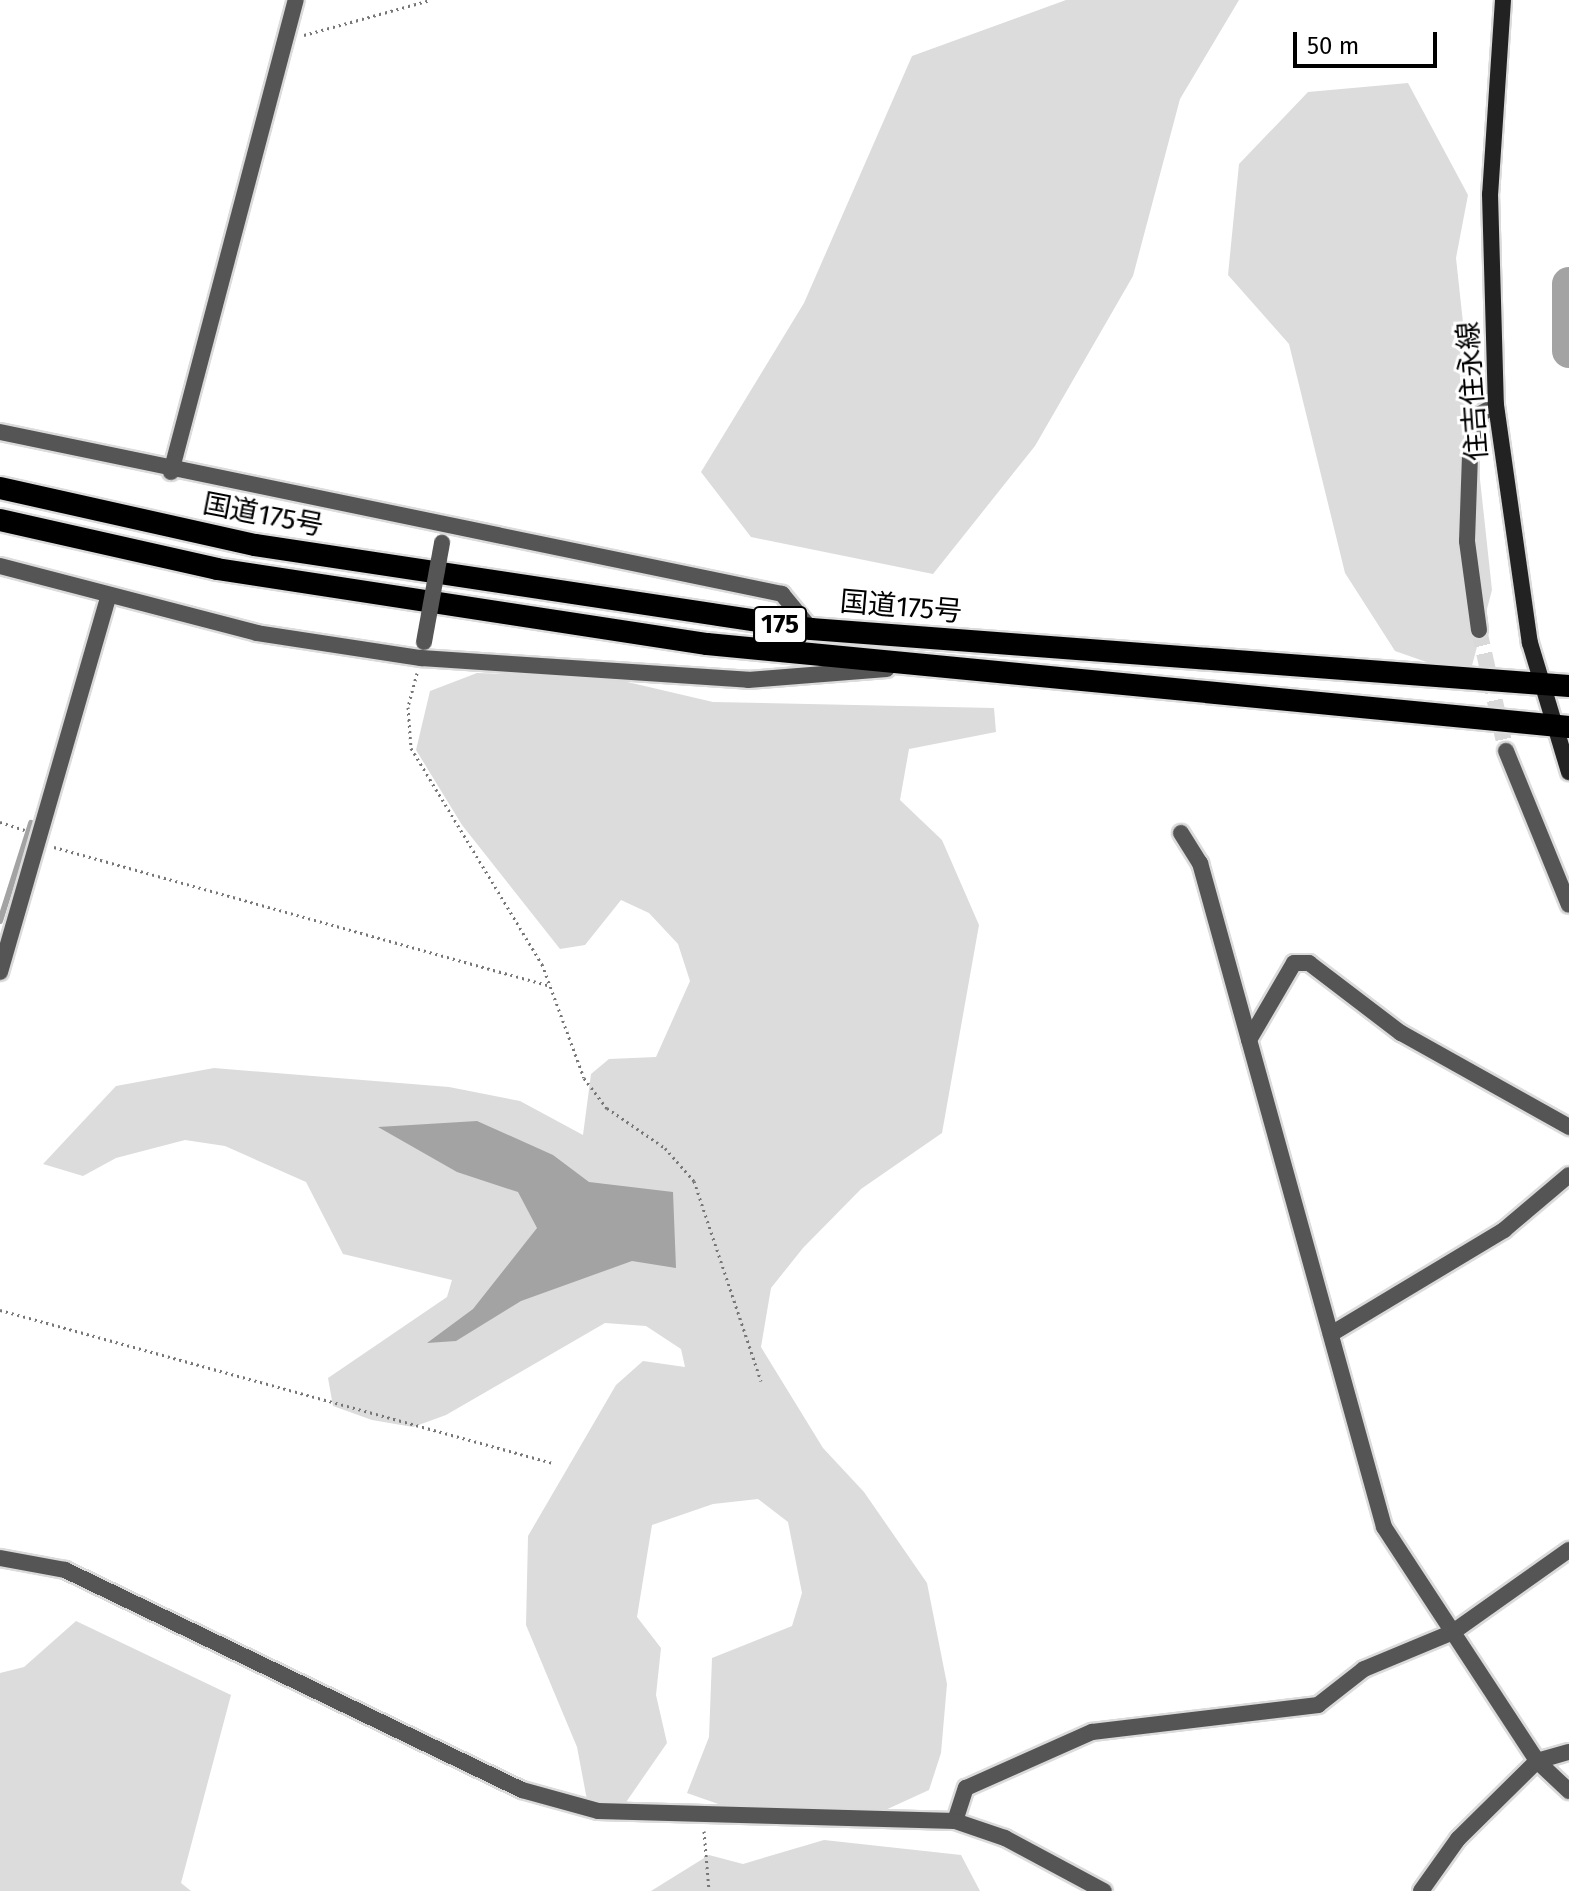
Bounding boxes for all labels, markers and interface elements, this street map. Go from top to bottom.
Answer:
scale bar [1297,16,1441,66]
text: 50 m [1307,32,1359,60]
street label: 住吉住永線 [1451,320,1495,462]
street label: 国道175号 [200,487,326,543]
street label: 国道175号 [839,585,963,629]
road number: 175 [752,603,808,647]

